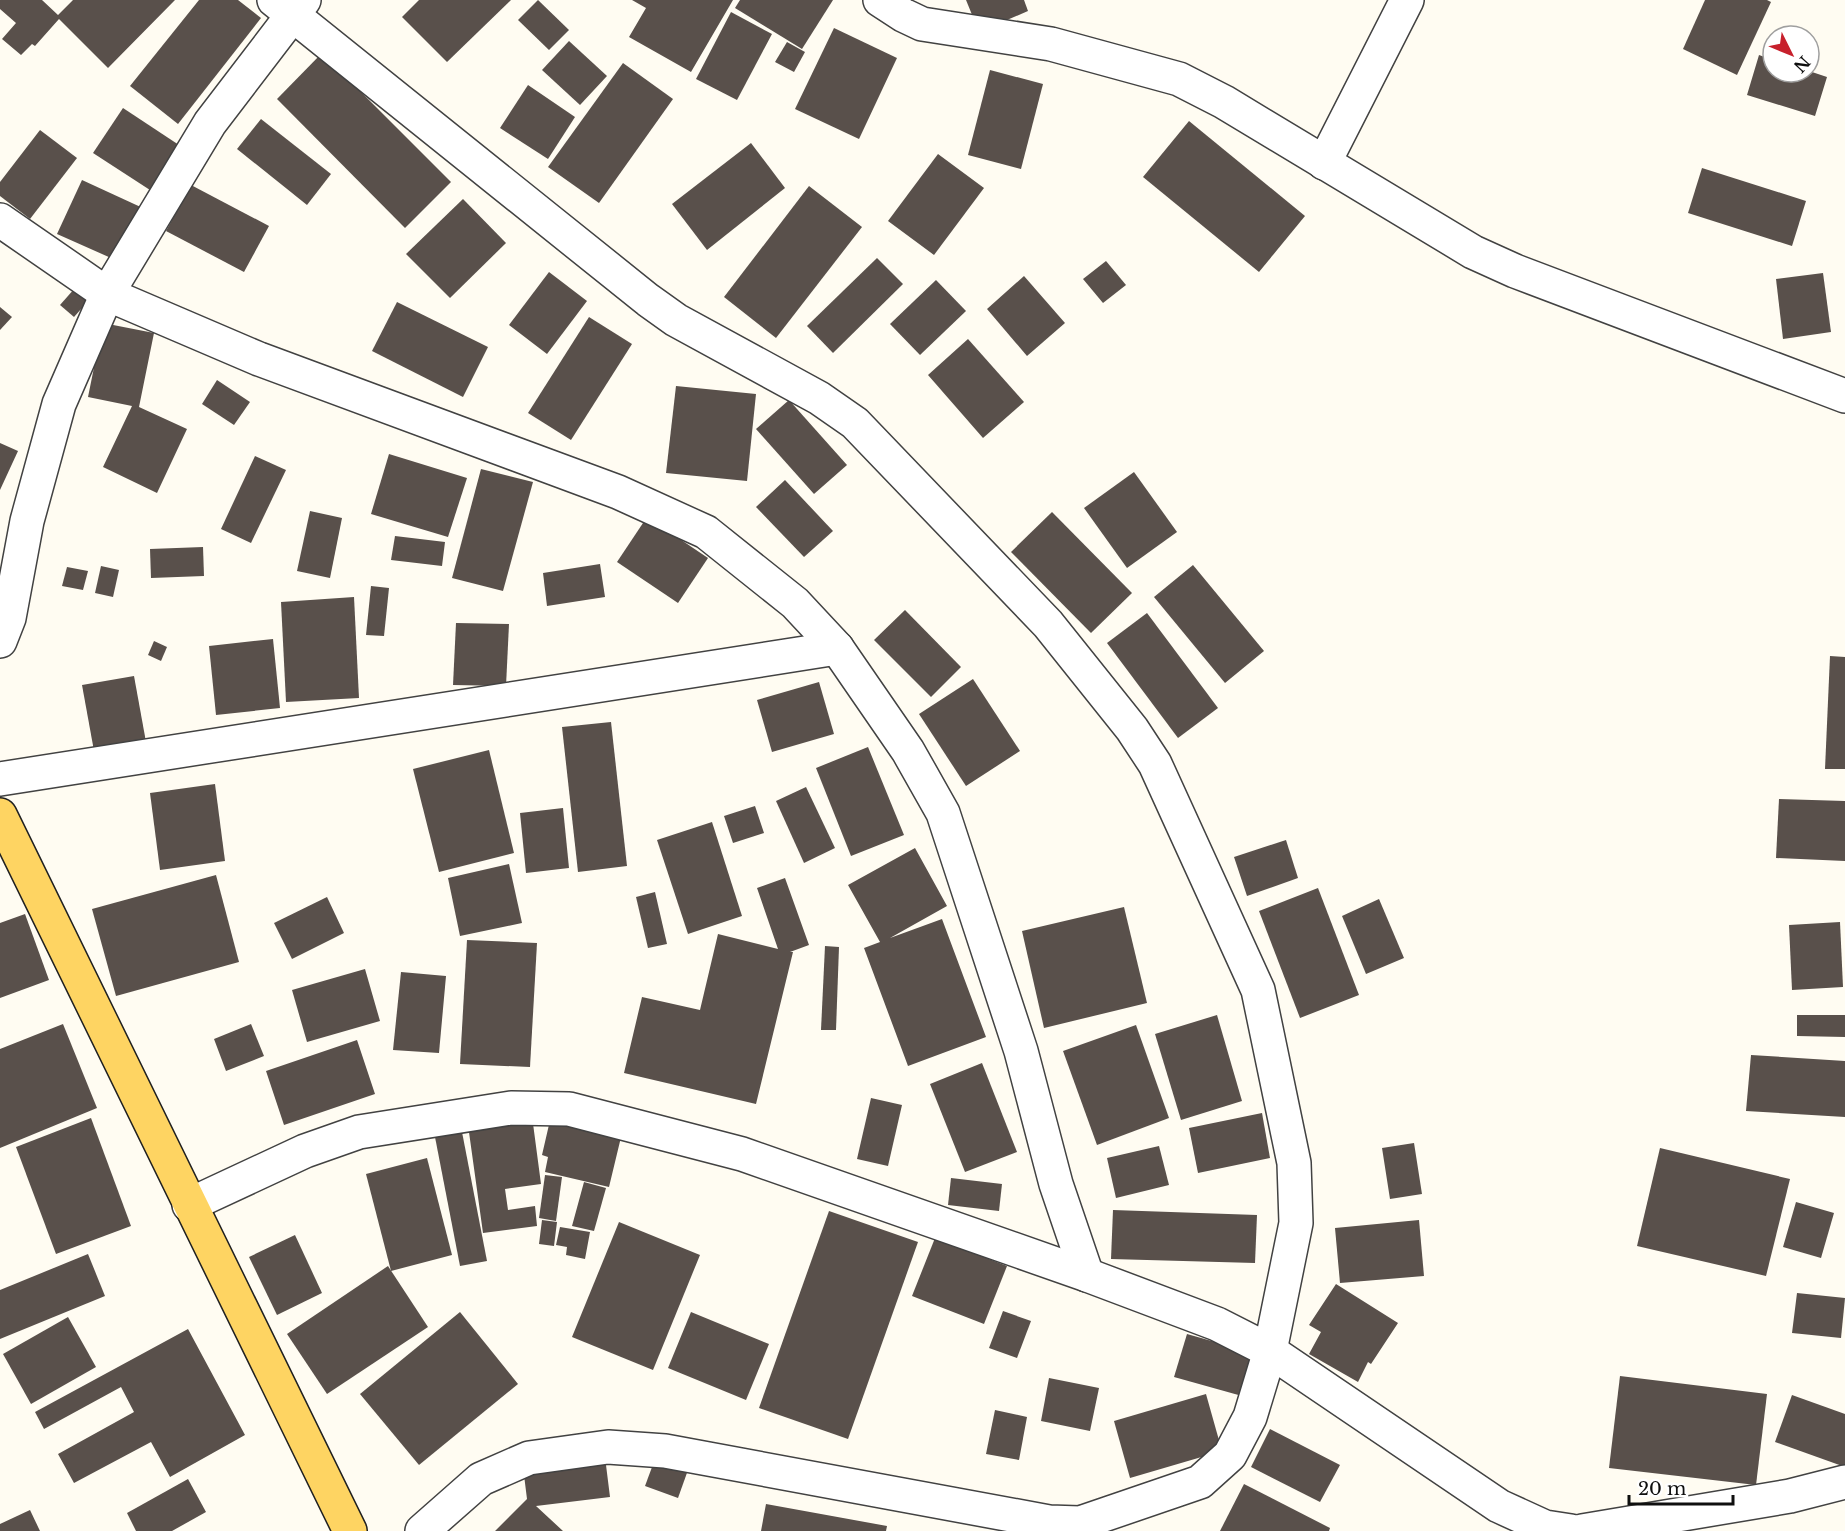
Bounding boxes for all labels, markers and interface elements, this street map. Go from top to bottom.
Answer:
north arrow [1761,24,1821,84]
text: N [1790,52,1814,77]
scale bar [1629,1468,1732,1506]
text: 20 m [1638,1478,1686,1500]

